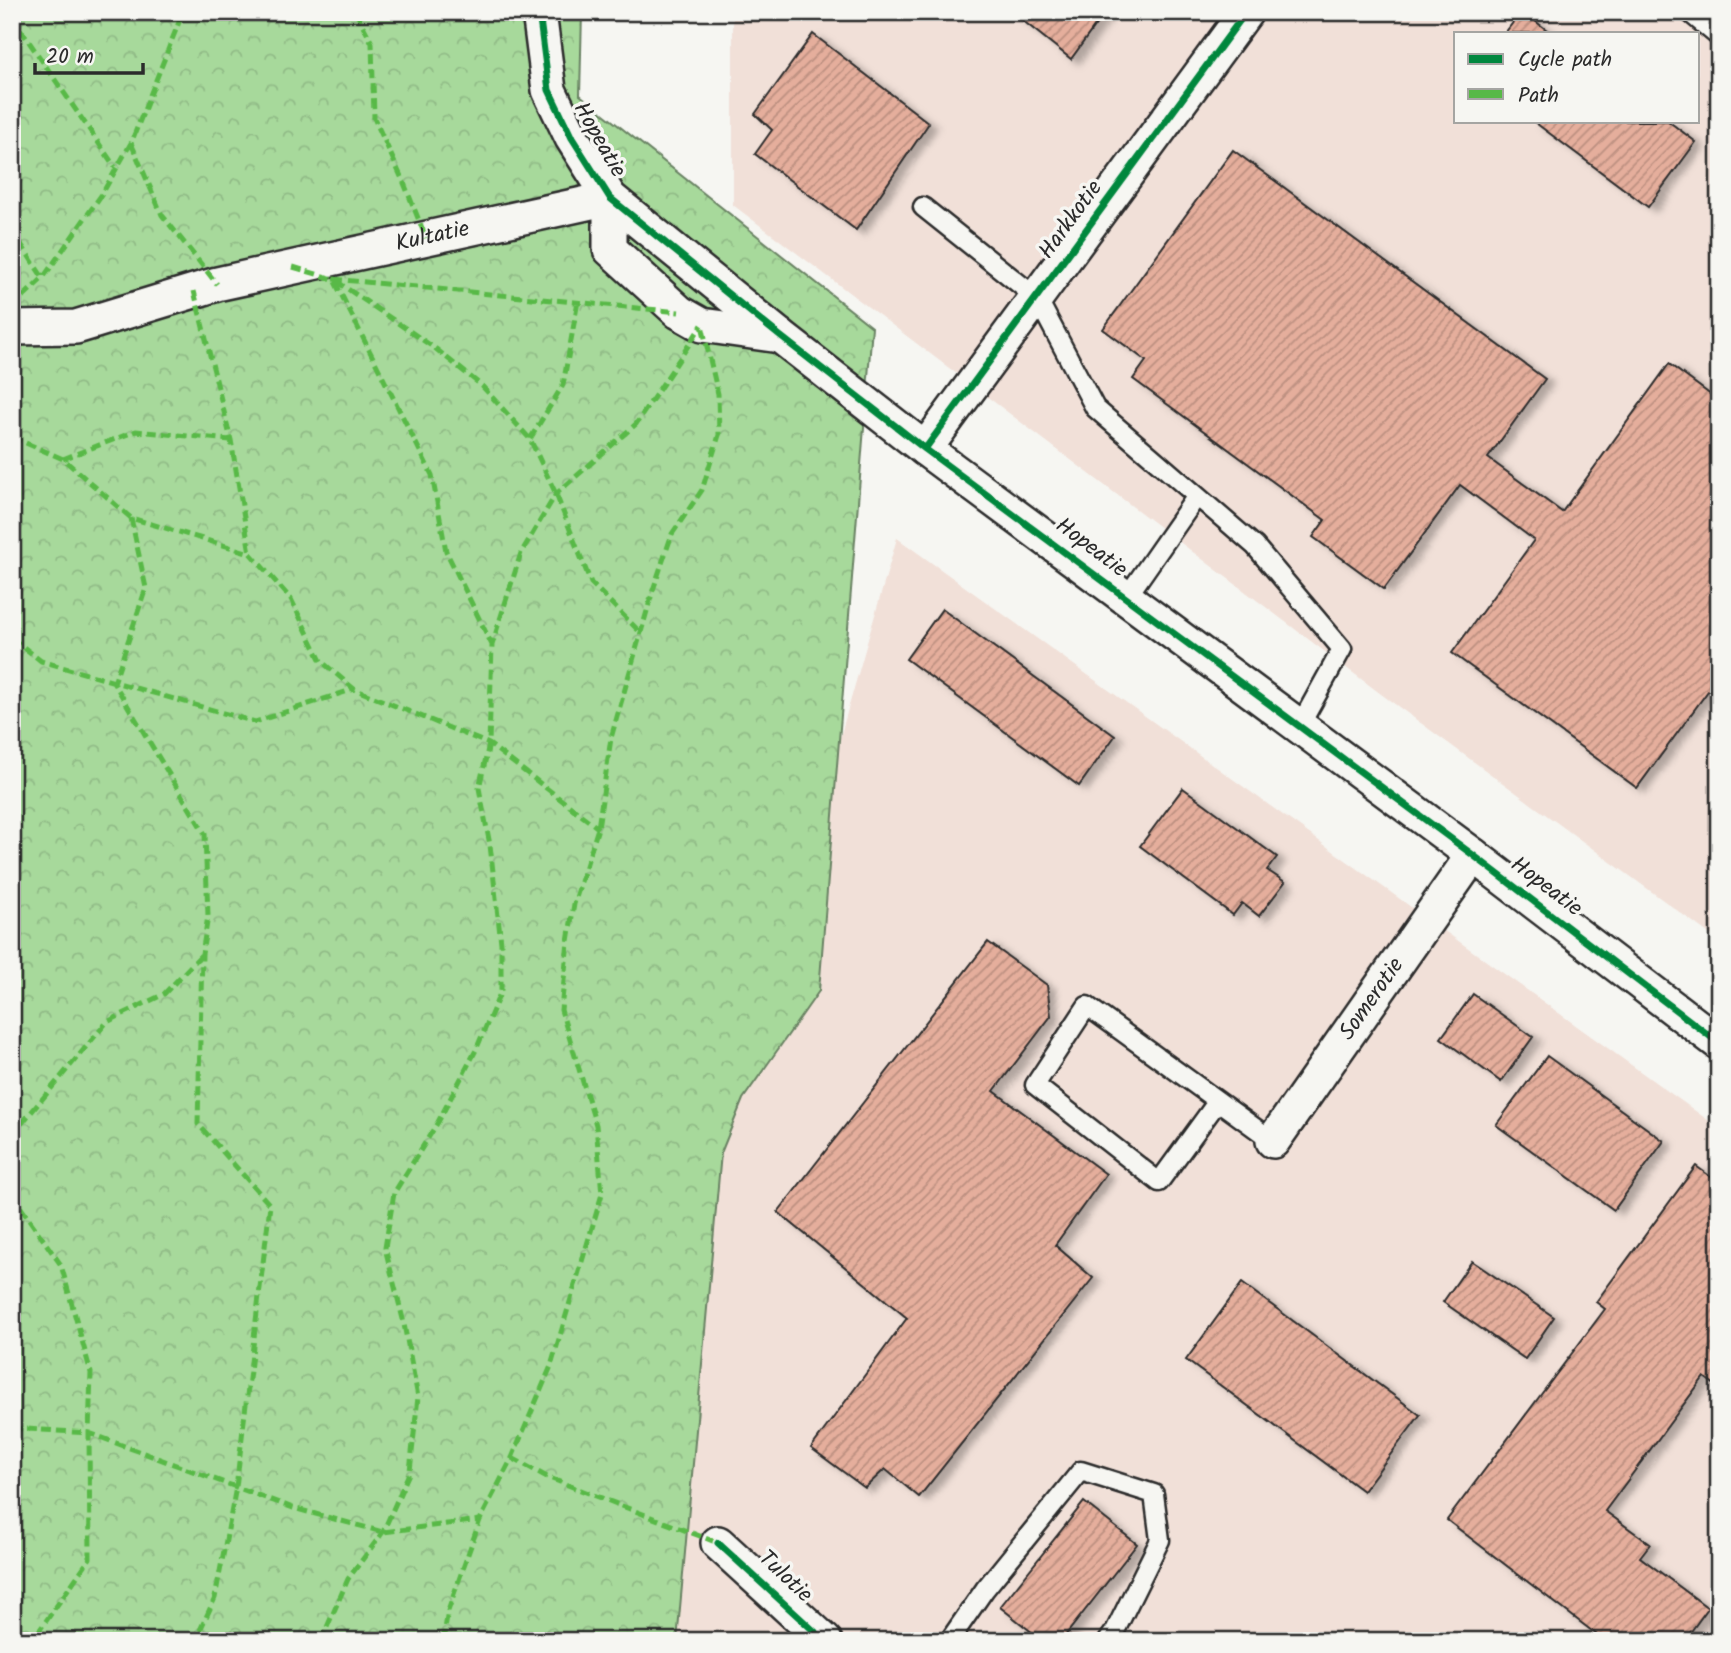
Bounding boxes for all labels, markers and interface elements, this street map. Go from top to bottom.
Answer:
scale bar [35,32,144,76]
legend [1454,32,1700,122]
text: 20 m [46,41,94,74]
text: Cycle path [1518,44,1612,77]
text: Path [1518,80,1559,113]
street label: Hopeatie [563,95,635,185]
street label: Harkkotie [1030,173,1112,267]
street label: Kultatie [392,211,473,262]
street label: Hopeatie [1047,509,1135,587]
street label: Hopeatie [1502,848,1590,926]
street label: Somerotie [1330,950,1414,1048]
street label: Tulotie [749,1542,821,1612]

